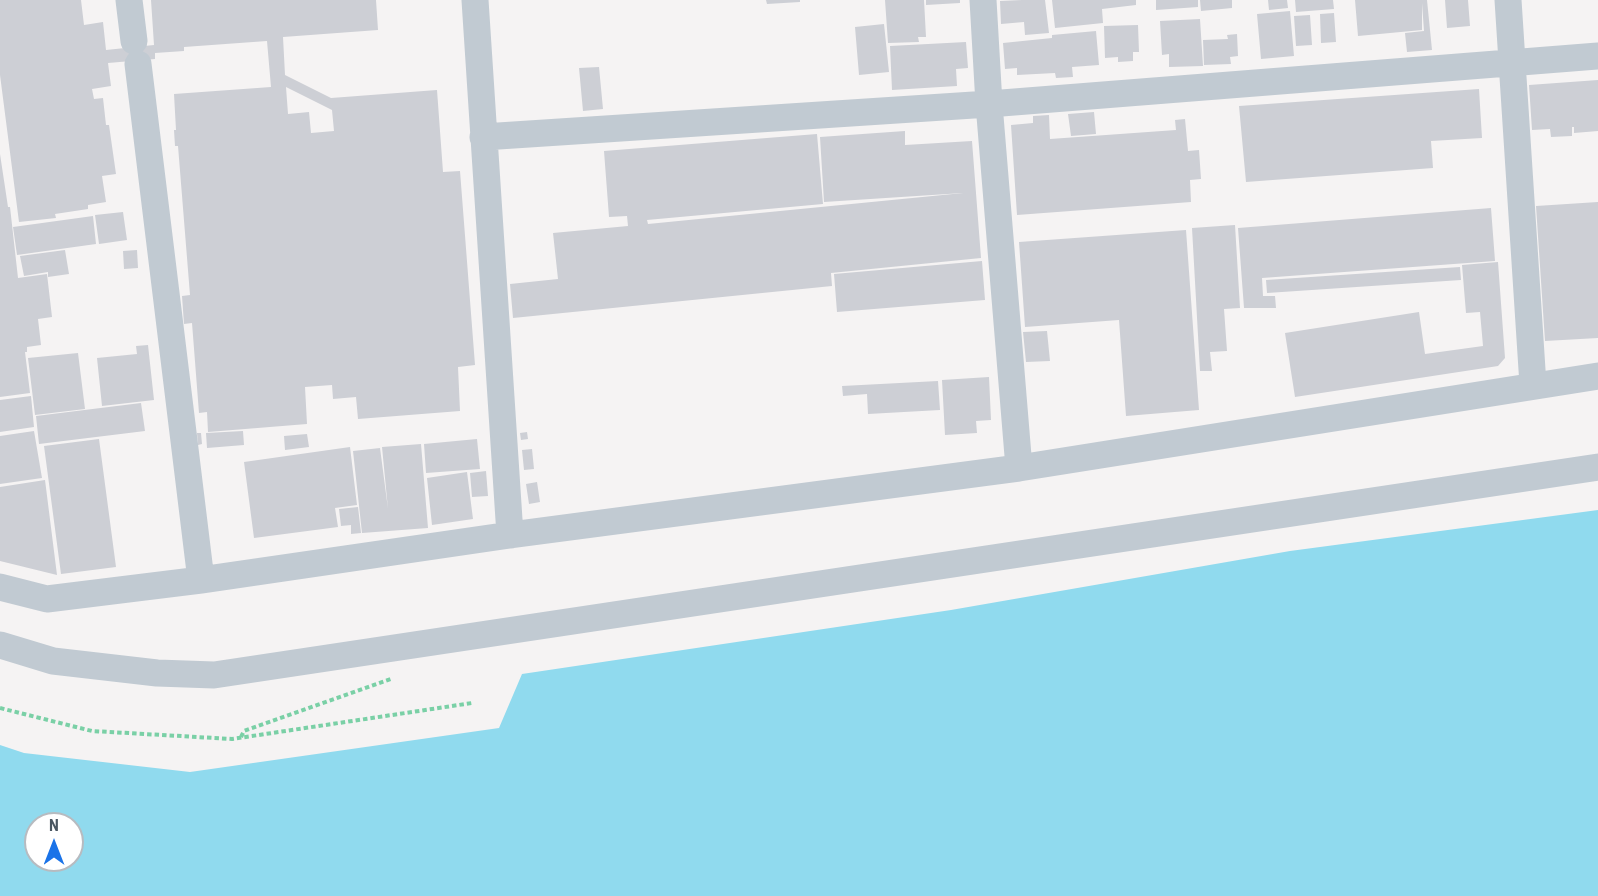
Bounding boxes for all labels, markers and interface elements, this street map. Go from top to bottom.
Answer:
north arrow [24,812,84,872]
text: N [49,816,59,835]

